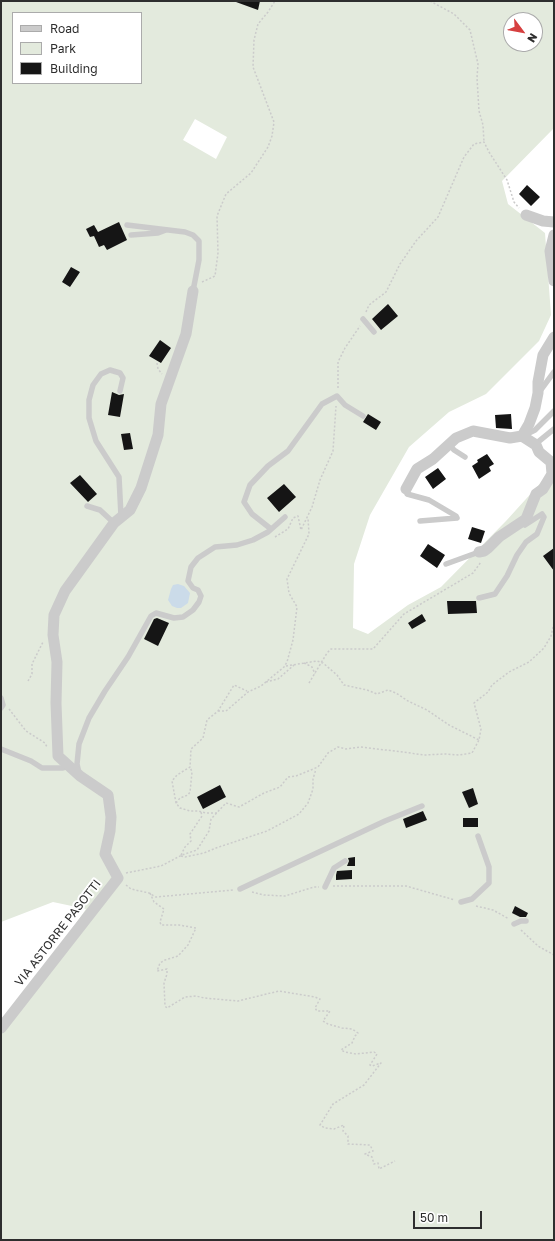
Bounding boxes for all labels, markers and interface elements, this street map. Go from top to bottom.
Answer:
legend [12,12,142,84]
north arrow [503,12,543,52]
text: Road [50,21,79,36]
text: N [525,31,540,45]
text: Park [50,41,76,56]
text: Building [50,61,98,76]
street label: VIA ASTORRE PASOTTI [12,877,104,989]
scale bar [415,1203,484,1229]
text: 50 m [420,1210,448,1225]

